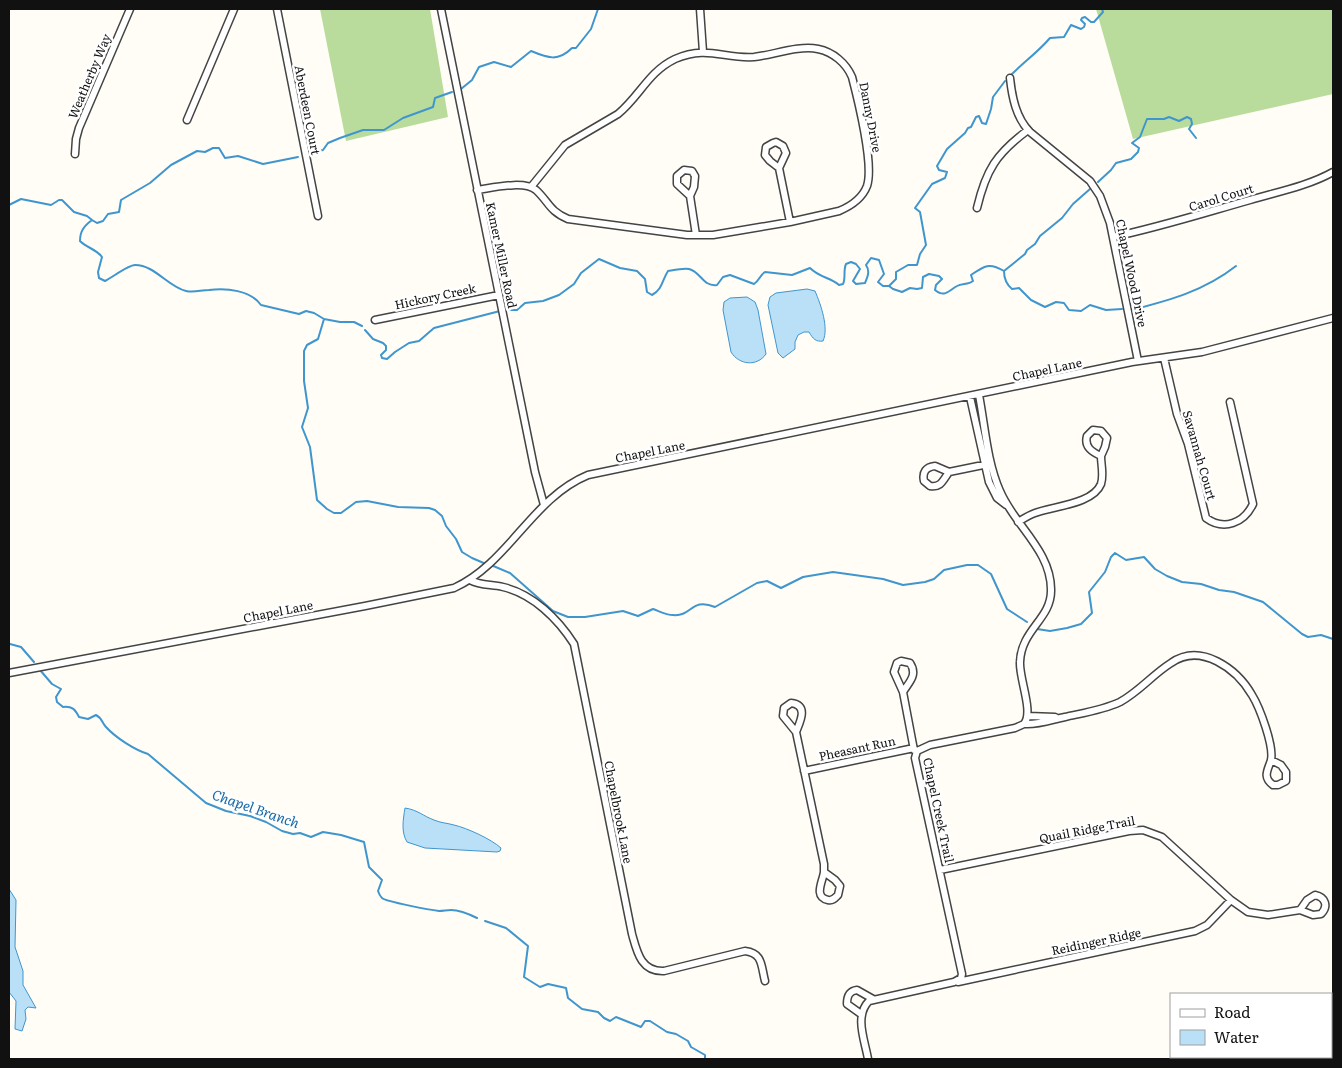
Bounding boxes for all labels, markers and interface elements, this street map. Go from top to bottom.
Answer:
street label: Weatherby Way [63,31,115,121]
street label: Aberdeen Court [290,64,326,156]
street label: Danny Drive [855,80,887,154]
street label: Carol Court [1186,179,1256,215]
street label: Kamer Miller Road [482,200,522,310]
street label: Chapel Wood Drive [1112,217,1152,329]
street label: Hickory Creek [393,278,478,313]
street label: Chapel Lane [1011,353,1083,385]
street label: Savannah Court [1179,408,1221,502]
street label: Chapel Lane [614,435,686,467]
street label: Chapel Lane [242,595,314,627]
street label: Pheasant Run [817,731,897,765]
street label: Chapel Creek Trail [919,756,959,864]
street label: Chapelbrook Lane [600,759,638,865]
water label: Chapel Branch [210,784,303,833]
street label: Quail Ridge Trail [1037,811,1137,847]
street label: Reidinger Ridge [1050,923,1142,959]
legend [1170,993,1332,1058]
text: Road [1214,1000,1250,1023]
text: Water [1214,1025,1259,1048]

